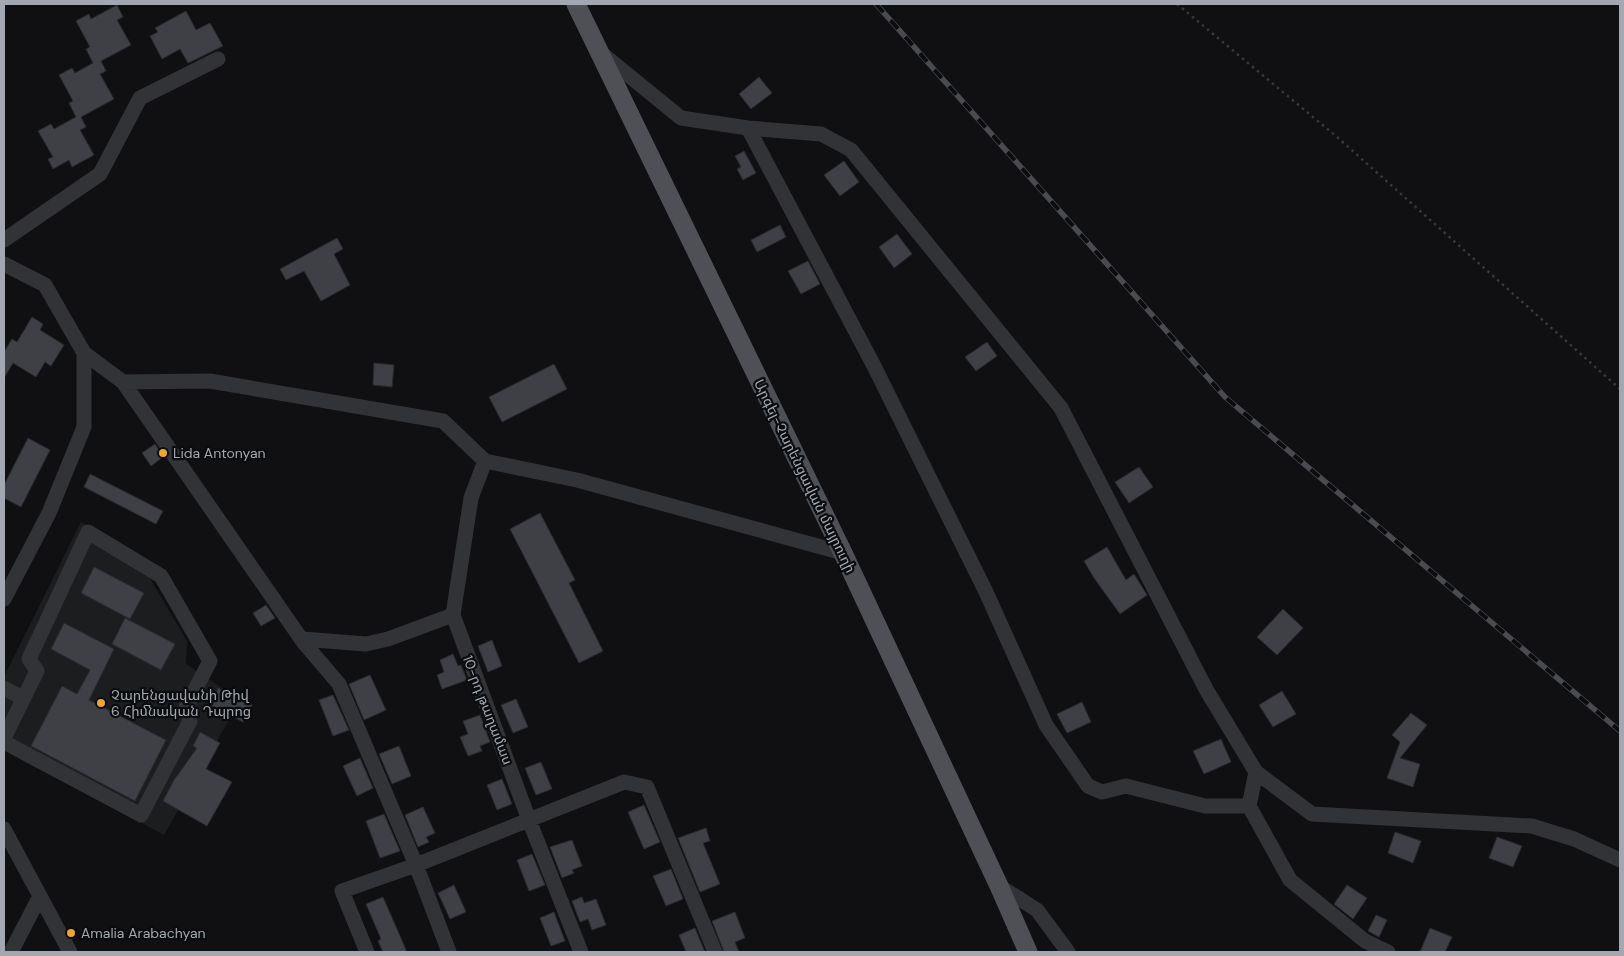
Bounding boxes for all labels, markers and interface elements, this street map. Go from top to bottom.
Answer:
street label: Արգել-Չարենցավան մայրուղի [750,376,860,576]
place label: Lida Antonyan [173,444,266,462]
marker: Lida Antonyan [157,447,169,459]
street label: 10-րդ թաղամաս [459,653,517,767]
place label: Չարենցավանի Թիվ 6 Հիմնական Դպրոց [111,686,251,720]
marker: Չարենցավանի Թիվ 6 Հիմնական Դպրոց [95,697,107,709]
place label: Amalia Arabachyan [81,924,206,942]
marker: Amalia Arabachyan [65,927,77,939]

